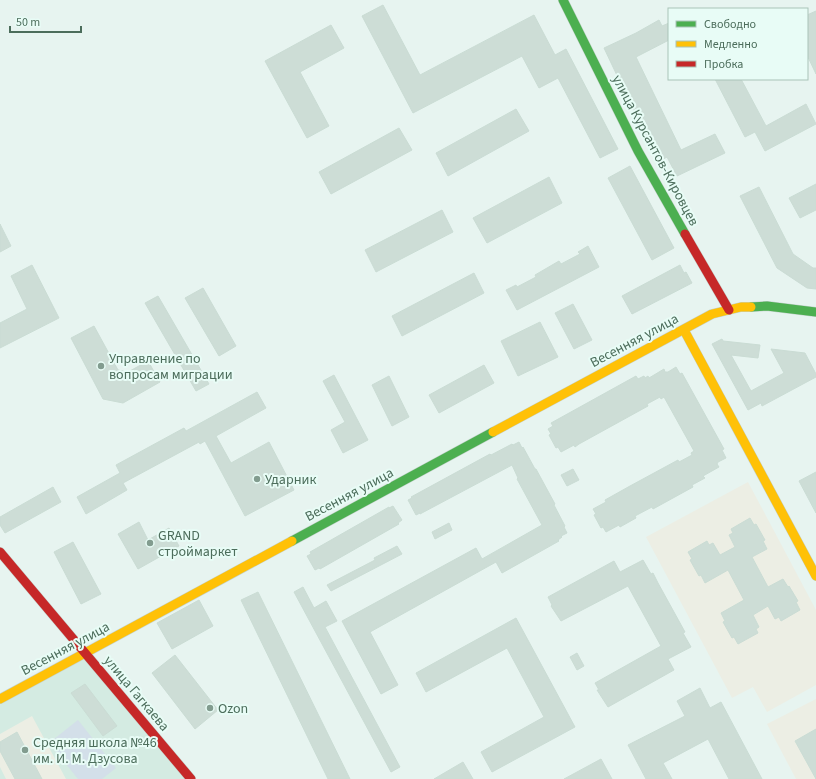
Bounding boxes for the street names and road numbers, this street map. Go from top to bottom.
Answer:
street label: улица Курсантов-Кировцев [607,71,703,230]
street label: Весенняя улица [587,309,682,373]
street label: Весенняя улица [302,463,397,527]
street label: Весенняя улица [18,617,113,681]
street label: улица Гагкаева [99,652,174,736]

